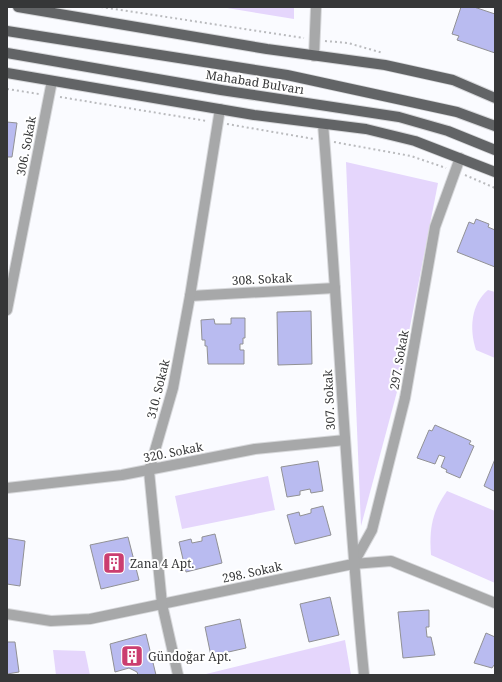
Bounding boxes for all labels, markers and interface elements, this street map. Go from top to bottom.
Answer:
street label: Mahabad Bulvarı [205,66,306,98]
street label: 306. Sokak [12,114,40,177]
street label: 308. Sokak [231,269,294,289]
street label: 297. Sokak [385,328,413,391]
street label: 310. Sokak [142,357,174,420]
street label: 307. Sokak [319,368,339,431]
street label: 320. Sokak [142,438,205,466]
building icon: Zana 4 Apt. [101,550,127,576]
place label: Zana 4 Apt. [130,555,194,572]
street label: 298. Sokak [221,557,284,587]
building icon: Gündoğar Apt. [119,643,145,669]
place label: Gündoğar Apt. [148,648,231,665]

